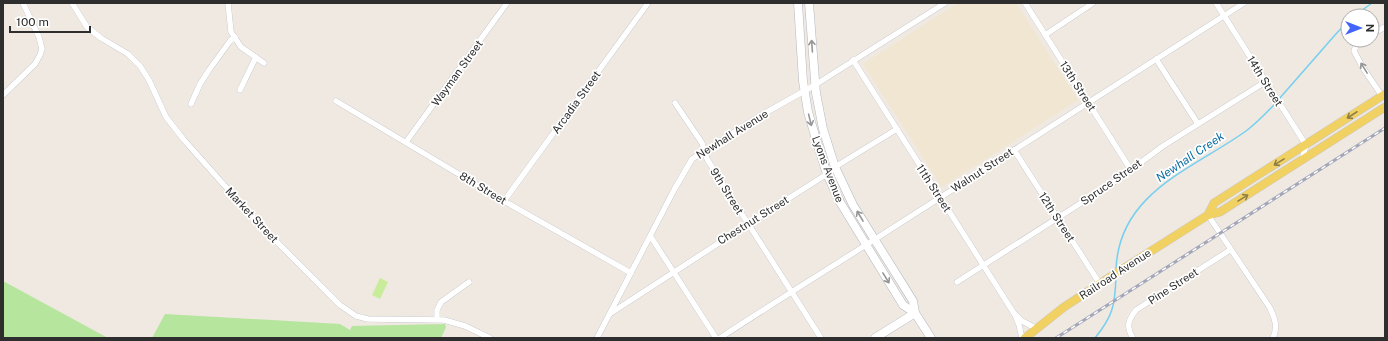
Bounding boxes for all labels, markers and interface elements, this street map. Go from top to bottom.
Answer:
scale bar [10,8,90,34]
north arrow [1340,8,1380,48]
text: 100 m [16,15,49,29]
text: N [1364,24,1376,32]
street label: Wayman Street [429,38,485,108]
one-way arrow [809,40,816,53]
street label: 14th Street [1245,54,1285,108]
street label: 13th Street [1057,59,1099,113]
one-way arrow [1359,62,1367,74]
street label: Arcadia Street [549,68,603,136]
street label: Newhall Avenue [694,107,770,161]
one-way arrow [1347,111,1358,119]
one-way arrow [807,113,814,126]
water label: Newhall Creek [1153,129,1227,185]
street label: Lyons Avenue [810,134,846,204]
street label: Walnut Street [949,146,1015,194]
street label: Spruce Street [1078,157,1144,207]
one-way arrow [1274,158,1285,166]
street label: 11th Street [914,162,954,214]
street label: 9th Street [708,166,746,216]
street label: 8th Street [457,169,509,207]
street label: Market Street [223,185,281,245]
street label: 12th Street [1037,190,1077,244]
street label: Chestnut Street [715,193,791,247]
one-way arrow [1237,194,1248,202]
one-way arrow [855,210,863,222]
street label: Railroad Avenue [1077,246,1153,302]
street label: Pine Street [1146,265,1200,307]
one-way arrow [883,272,891,284]

